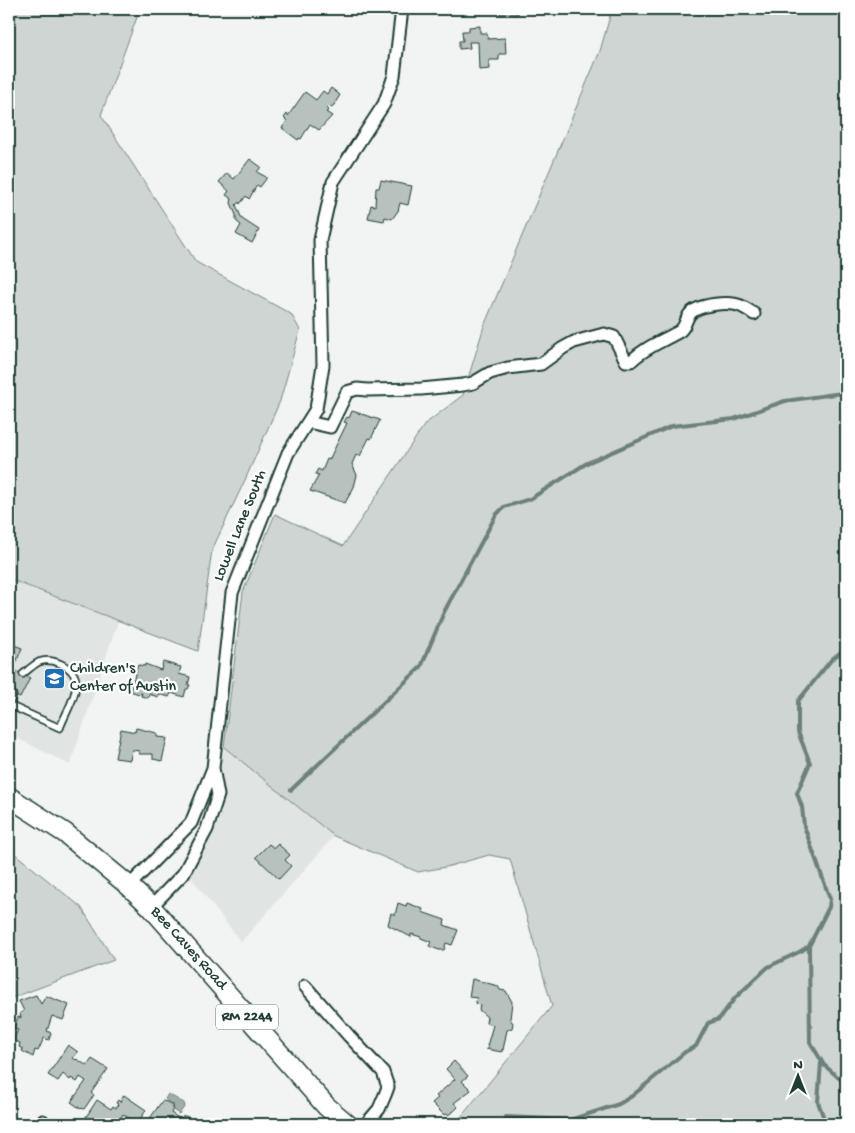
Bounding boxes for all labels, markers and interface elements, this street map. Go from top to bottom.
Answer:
street label: Lowell Lane South [210,467,272,584]
place label: Children's Center of Austin [70,660,177,697]
school or university icon: Children's Center of Austin [42,666,66,690]
street label: Bee Caves Road [145,903,232,996]
road number: RM 2244 [216,1004,278,1030]
north arrow [772,1050,822,1100]
text: N [793,1057,803,1074]

